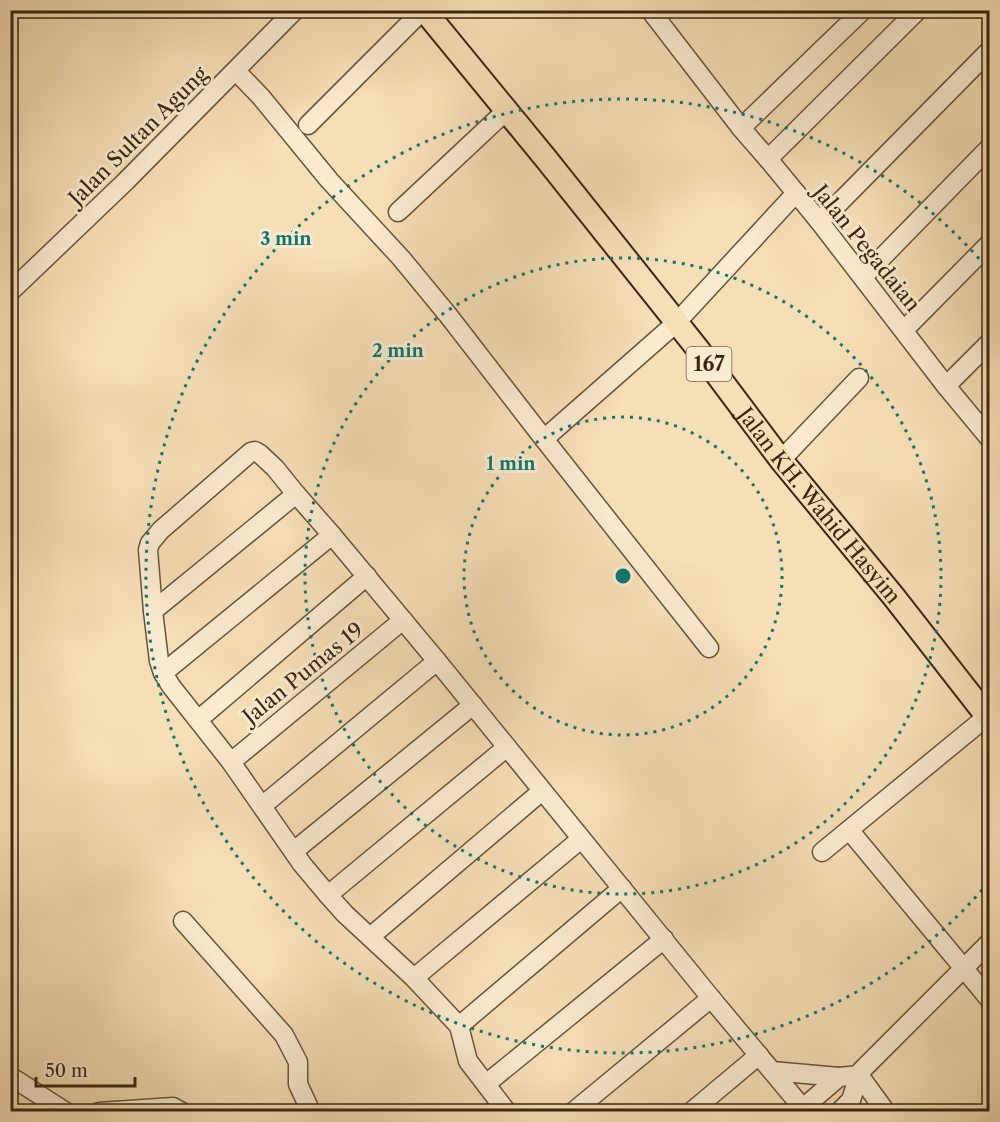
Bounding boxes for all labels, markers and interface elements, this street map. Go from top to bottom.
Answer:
street label: Jalan Sultan Agung [61,61,213,213]
street label: Jalan Pegadaian [806,177,926,316]
text: 3 min [260,228,312,250]
text: 2 min [372,340,425,362]
road number: 167 [686,347,732,381]
street label: Jalan KH. Wahid Hasyim [731,400,907,609]
text: 1 min [486,453,536,475]
centre of rings [613,566,633,586]
street label: Jalan Pumas 19 [235,617,368,731]
scale bar [36,1050,135,1088]
text: 50 m [45,1060,88,1082]

